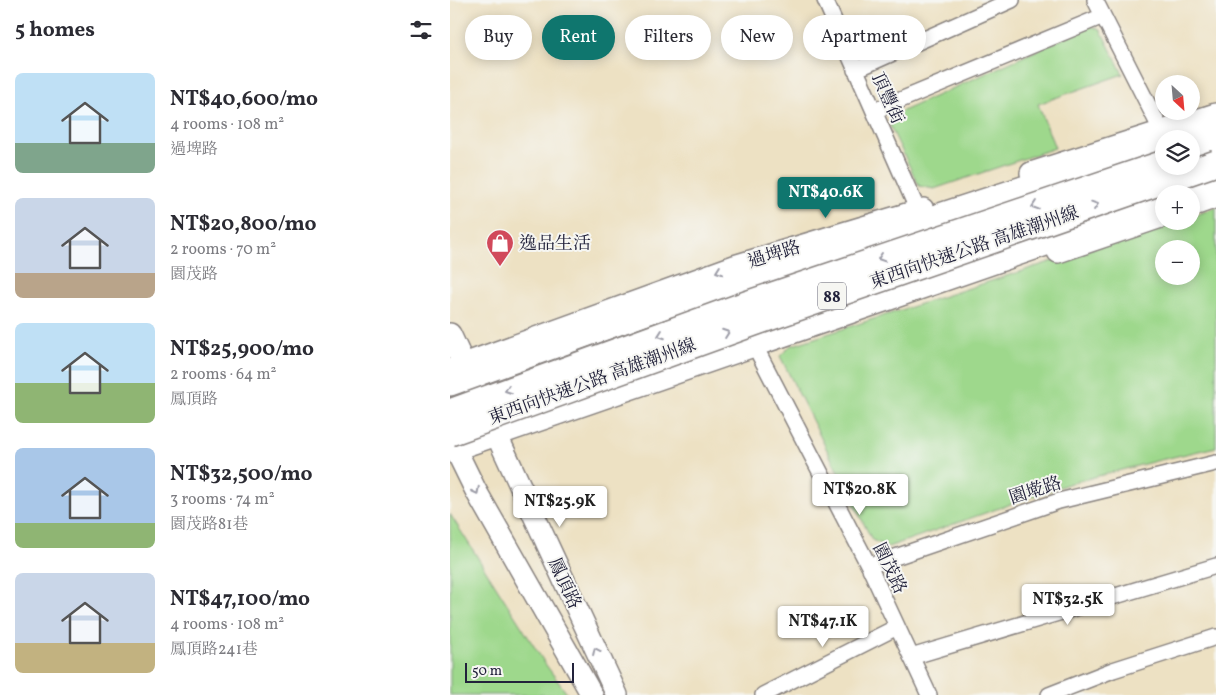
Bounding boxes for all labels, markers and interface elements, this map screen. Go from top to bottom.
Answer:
chip: Buy [465,15,532,60]
chip: Rent [542,15,615,60]
chip: Filters [625,15,711,60]
chip: New [721,15,793,60]
chip: Apartment [803,15,926,60]
text: 5 homes [15,16,95,45]
icon: filters [407,16,435,44]
street label: 頂豐街 [864,69,909,128]
north arrow [1155,75,1200,120]
map controls [1155,75,1200,285]
text: NT$40,600/mo [170,85,318,114]
icon: home [55,93,115,153]
text: 4 rooms · 108 m² [170,114,284,136]
button: layers [1155,130,1200,175]
text: 過埤路 [170,139,218,161]
pin: NT$40.6K [774,176,878,219]
text: NT$40.6K [789,182,863,204]
button: + [1155,185,1200,230]
street label: 東西向快速公路 高雄潮州線 [867,201,1082,296]
one-way arrow [1031,201,1039,211]
one-way arrow [1090,201,1098,211]
text: NT$20,800/mo [170,210,316,239]
icon: home [55,218,115,278]
shop icon: 逸品生活 [485,228,515,267]
place label: 逸品生活 [519,232,591,257]
street label: 過埤路 [745,236,804,275]
text: 2 rooms · 70 m² [170,239,276,261]
button: − [1155,240,1200,285]
one-way arrow [877,253,885,263]
text: 園茂路 [170,264,218,286]
one-way arrow [715,265,724,275]
road number: 88 [818,282,846,310]
one-way arrow [657,329,666,339]
one-way arrow [722,329,730,339]
street label: 東西向快速公路 高雄潮州線 [485,333,700,432]
text: NT$25,900/mo [170,335,314,364]
icon: home [55,343,115,403]
text: 2 rooms · 64 m² [170,364,277,386]
one-way arrow [505,384,513,394]
text: 鳳頂路 [170,389,218,411]
text: NT$32,500/mo [170,460,313,489]
icon: home [55,468,115,528]
street label: 園墘路 [1006,471,1065,512]
pin: NT$20.8K [808,474,912,516]
text: NT$20.8K [823,479,897,501]
one-way arrow [470,485,480,494]
pin: NT$25.9K [508,486,612,528]
text: 3 rooms · 74 m² [170,489,275,511]
text: NT$25.9K [524,491,596,513]
text: 園茂路81巷 [170,514,248,536]
street label: 園茂路 [866,539,912,598]
street label: 鳳頂路 [541,554,586,613]
pin: NT$32.5K [1016,584,1120,626]
text: NT$47,100/mo [170,585,310,614]
text: NT$32.5K [1033,589,1103,611]
icon: home [55,593,115,653]
pin: NT$47.1K [771,606,875,648]
text: NT$47.1K [789,611,857,633]
text: 4 rooms · 108 m² [170,614,284,636]
text: 鳳頂路241巷 [170,639,258,661]
one-way arrow [592,647,603,656]
scale bar [465,660,574,683]
text: 50 m [472,662,502,681]

